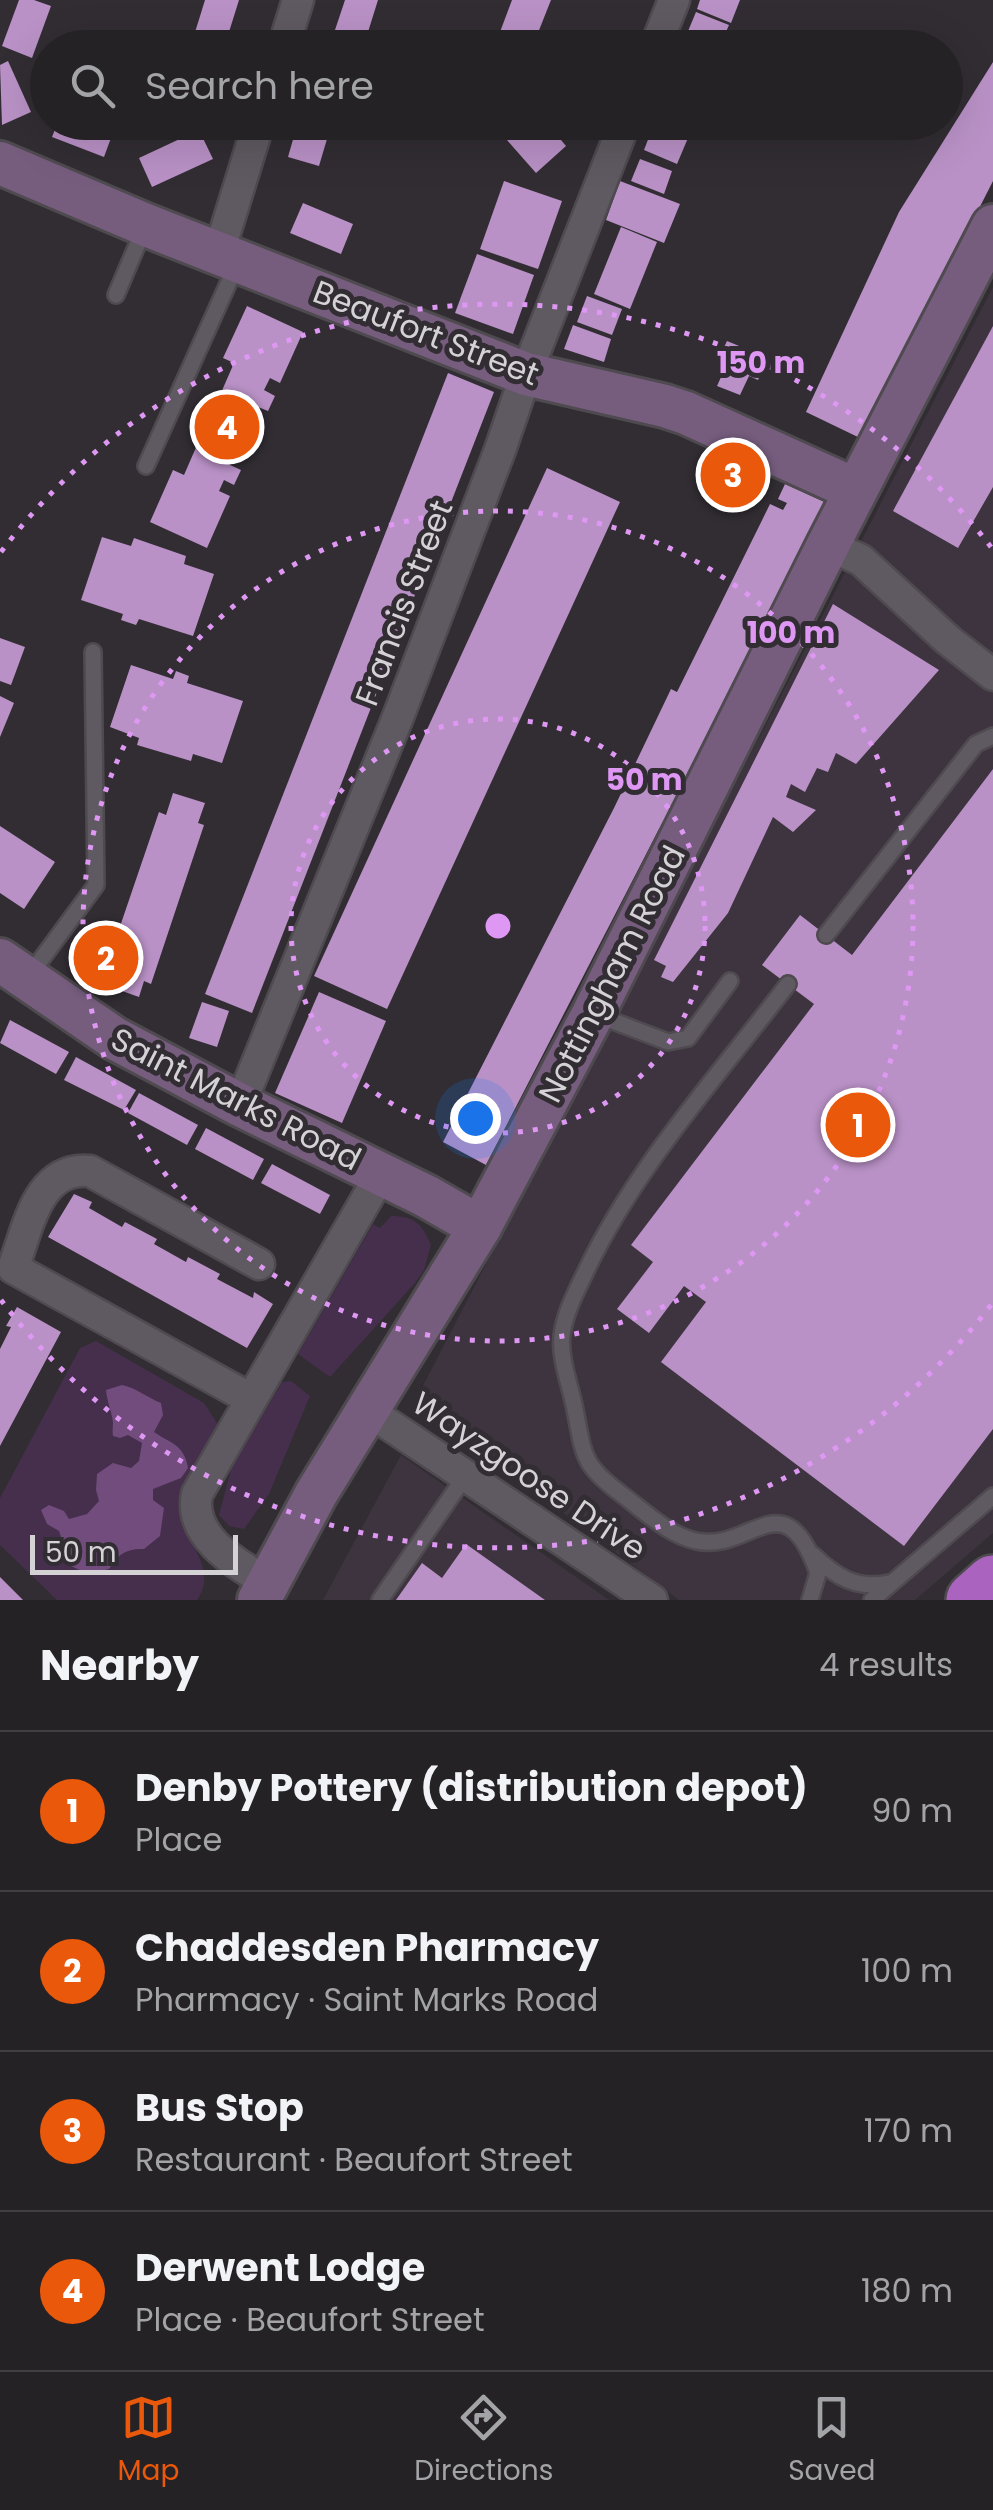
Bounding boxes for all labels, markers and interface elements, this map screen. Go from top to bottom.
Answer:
search box [30,30,963,140]
icon: search [65,58,120,113]
text: Search here [145,59,374,112]
street label: Beaufort Street [307,269,546,396]
text: 150 m [717,341,805,384]
pin: 4 [194,390,260,464]
pin: 3 [700,438,766,512]
street label: Francis Street [344,494,463,712]
text: 100 m [747,611,835,654]
text: 50 m [605,758,683,801]
street label: Nottingham Road [527,837,696,1110]
centre of rings [480,908,516,944]
pin: 2 [74,920,138,996]
street label: Saint Marks Road [103,1016,369,1181]
pin: 1 [826,1088,890,1162]
your location [450,1093,501,1144]
street label: Wayzgoose Drive [403,1381,655,1571]
scale bar [30,1530,238,1574]
text: 50 m [45,1533,116,1572]
text: Nearby [40,1636,199,1695]
text: 4 results [819,1642,953,1687]
text: Denby Pottery (distribution depot) [135,1761,808,1814]
text: 1 [66,1788,79,1833]
text: 90 m [871,1788,953,1833]
text: Place [135,1817,222,1862]
text: Chaddesden Pharmacy [135,1921,599,1974]
text: 2 [63,1948,82,1993]
text: 100 m [861,1948,953,1993]
text: Pharmacy · Saint Marks Road [135,1977,599,2022]
text: Bus Stop [135,2081,304,2134]
text: 3 [63,2108,82,2153]
text: 170 m [864,2108,953,2153]
text: Restaurant · Beaufort Street [135,2137,573,2182]
text: Derwent Lodge [135,2241,425,2294]
text: 4 [62,2268,83,2313]
text: 180 m [861,2268,953,2313]
text: Place · Beaufort Street [135,2297,485,2342]
tab: Map [117,2390,179,2492]
tab: Directions [414,2390,553,2492]
tab: Saved [788,2390,876,2492]

